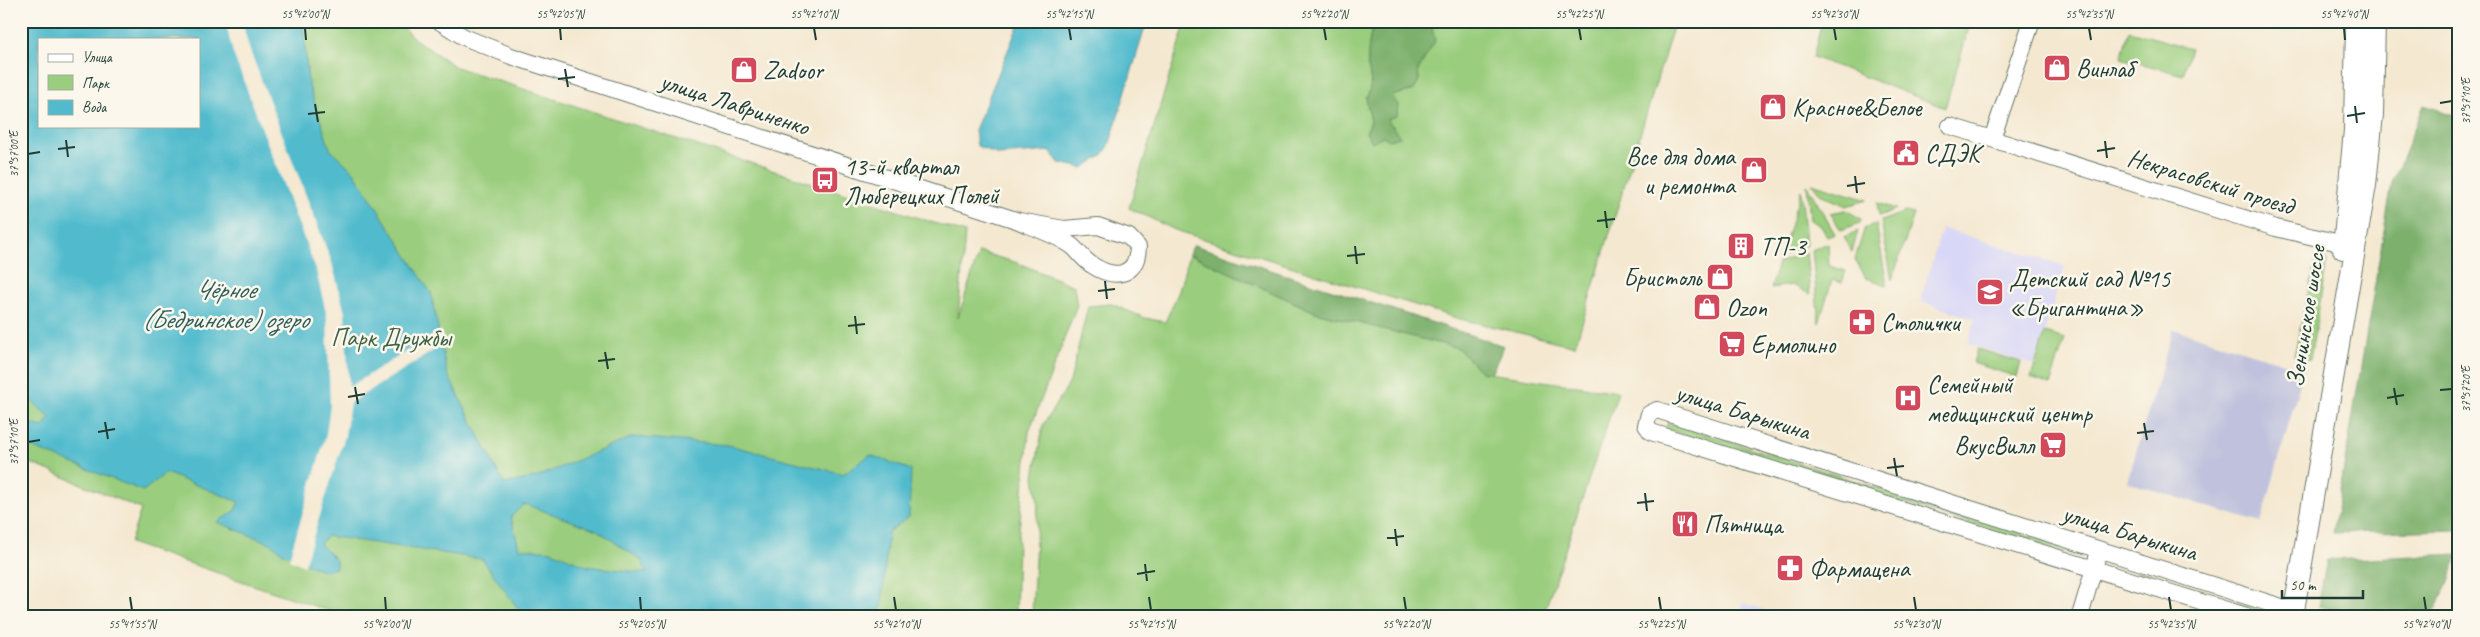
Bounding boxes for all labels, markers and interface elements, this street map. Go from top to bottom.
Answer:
text: 55°42'00"N [281,6,330,22]
text: 55°42'05"N [536,6,585,22]
text: 55°42'10"N [790,6,839,22]
text: 55°42'15"N [1045,6,1094,22]
text: 55°42'20"N [1300,6,1349,22]
text: 55°42'25"N [1555,6,1604,22]
text: 55°42'30"N [1810,6,1859,22]
text: 55°42'35"N [2065,6,2114,22]
text: 55°42'40"N [2320,6,2369,22]
legend [38,38,200,128]
text: Улица [82,48,113,67]
shop icon: Винлаб [2042,53,2072,83]
place label: Винлаб [2076,53,2139,85]
shop icon: Zadoor [729,55,759,85]
place label: Zadoor [763,55,825,87]
street label: улица Лавриненко [654,64,814,143]
text: Парк [82,74,110,93]
text: 37°57'10"E [2458,76,2474,124]
shop icon: Красное&Белое [1758,92,1788,122]
place label: Красное&Белое [1792,92,1923,124]
text: Вода [82,98,107,117]
text: 37°57'00"E [6,129,22,177]
public building icon: СДЭК [1891,138,1921,168]
place label: СДЭК [1925,138,1984,170]
place label: Все для дома и ремонта [1626,141,1737,202]
street label: Некрасовский проезд [2124,141,2300,223]
place label: 13-й квартал Люберецких Полей [844,151,1000,212]
shop icon: Все для дома и ремонта [1739,155,1769,185]
bus stop icon: 13-й квартал Люберецких Полей [810,165,840,195]
building icon: ТП-3 [1726,231,1756,261]
place label: ТП-3 [1760,231,1808,263]
street label: Зенинское шоссе [2279,241,2333,389]
place label: Бристоль [1623,262,1703,294]
shop icon: Бристоль [1705,262,1735,292]
place label: Детский сад №15 «Бригантина» [2009,263,2172,324]
water label: Чёрное (Бедринское) озеро [142,273,312,336]
school or university icon: Детский сад №15 «Бригантина» [1975,277,2005,307]
shop icon: Ozon [1692,292,1722,322]
place label: Ozon [1726,292,1768,324]
pharmacy icon: Столички [1847,307,1877,337]
place label: Столички [1881,307,1961,339]
park label: Парк Дружбы [331,322,453,354]
supermarket icon: Ермолино [1717,329,1747,359]
place label: Ермолино [1751,329,1836,361]
text: 37°57'20"E [2458,364,2474,412]
place label: Семейный медицинский центр [1927,369,2094,430]
street label: улица Барыкина [1670,376,1816,448]
hospital icon: Семейный медицинский центр [1893,383,1923,413]
text: 37°57'10"E [6,417,22,465]
place label: ВкусВилл [1954,430,2036,462]
supermarket icon: ВкусВилл [2038,430,2068,460]
street label: улица Барыкина [2057,497,2203,569]
restaurant icon: Пятница [1670,509,1700,539]
place label: Пятница [1704,509,1785,541]
pharmacy icon: Фармацена [1775,553,1805,583]
place label: Фармацена [1809,553,1912,585]
scale bar [2282,567,2364,599]
text: 50 m [2290,576,2317,595]
text: 55°41'55"N [108,616,157,632]
text: 55°42'00"N [362,616,411,632]
text: 55°42'05"N [617,616,666,632]
text: 55°42'10"N [872,616,921,632]
text: 55°42'15"N [1127,616,1176,632]
text: 55°42'20"N [1382,616,1431,632]
text: 55°42'25"N [1637,616,1686,632]
text: 55°42'30"N [1892,616,1941,632]
text: 55°42'35"N [2147,616,2196,632]
text: 55°42'40"N [2402,616,2451,632]

